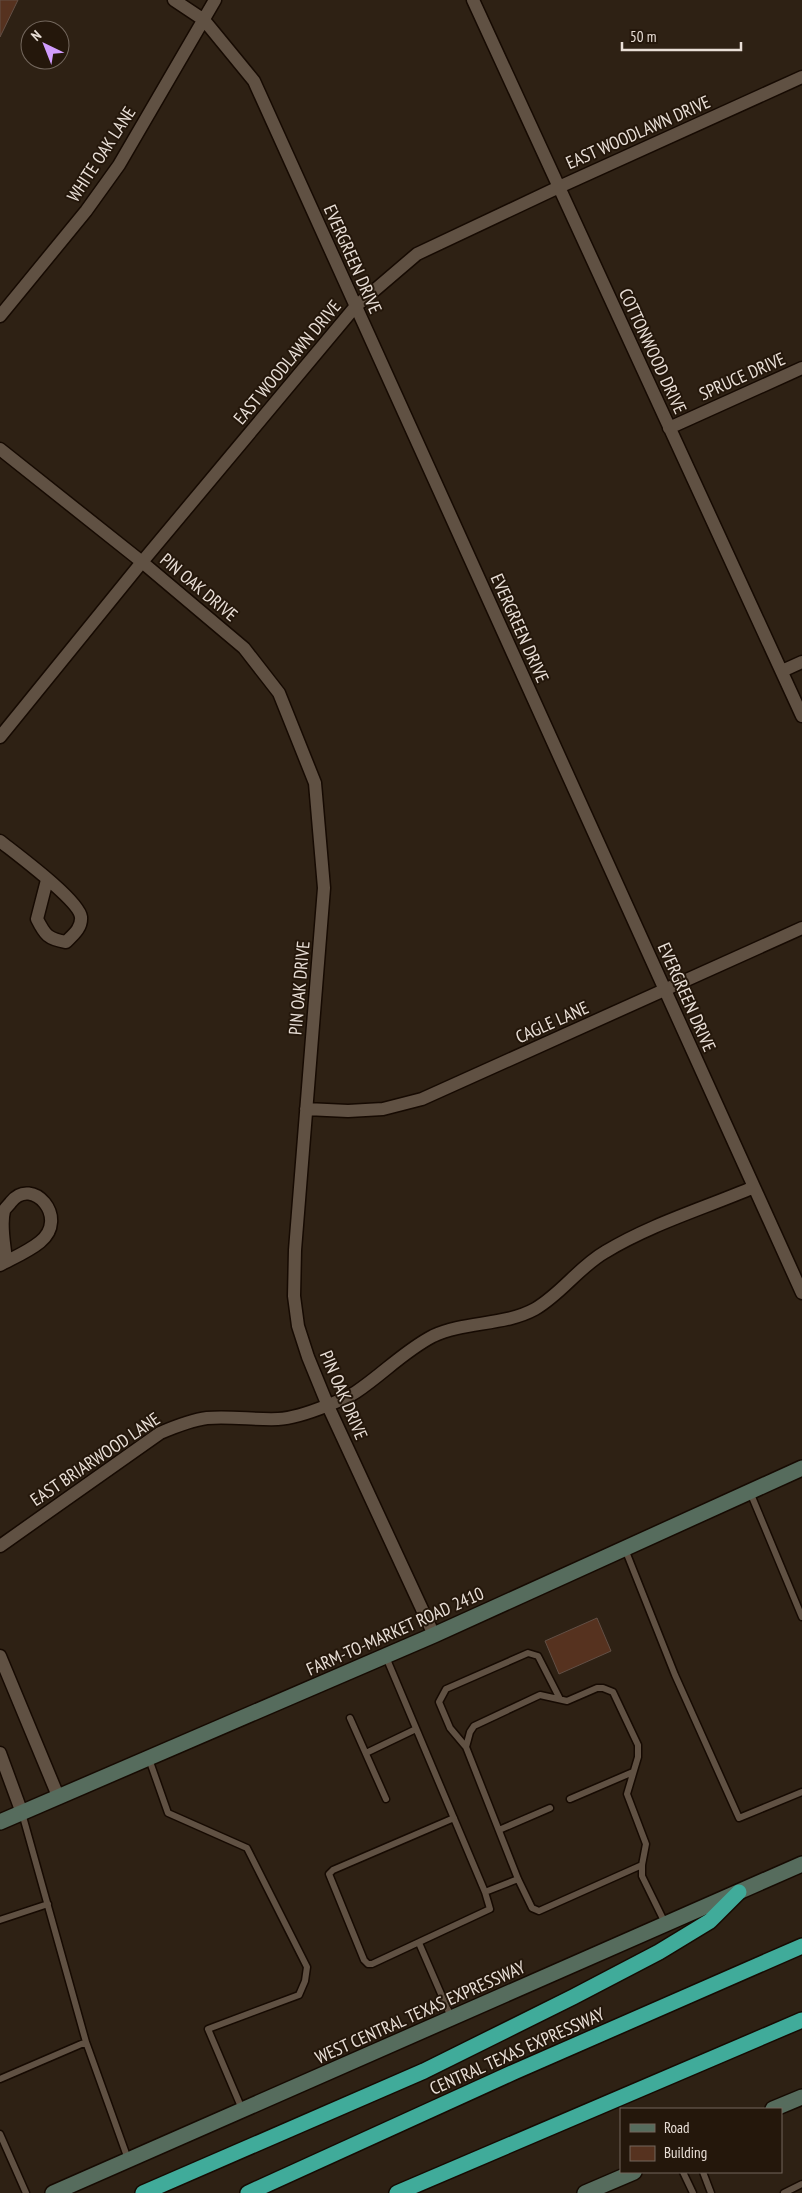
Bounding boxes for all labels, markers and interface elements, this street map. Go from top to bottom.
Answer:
north arrow [20,20,70,70]
scale bar [622,20,741,52]
text: N [27,26,45,45]
text: 50 m [630,27,656,46]
street label: EAST WOODLAWN DRIVE [562,90,714,174]
street label: WHITE OAK LANE [62,102,140,206]
street label: EVERGREEN DRIVE [319,201,387,317]
street label: COTTONWOOD DRIVE [614,285,692,417]
street label: EAST WOODLAWN DRIVE [228,295,346,429]
street label: SPRUCE DRIVE [695,347,789,405]
street label: PIN OAK DRIVE [155,548,243,626]
street label: EVERGREEN DRIVE [486,570,554,686]
street label: EVERGREEN DRIVE [653,939,721,1055]
street label: PIN OAK DRIVE [283,940,315,1036]
street label: CAGLE LANE [512,996,592,1048]
street label: PIN OAK DRIVE [315,1347,373,1443]
street label: EAST BRIARWOOD LANE [26,1407,164,1511]
street label: FARM-TO-MARKET ROAD 2410 [303,1581,487,1681]
street label: WEST CENTRAL TEXAS EXPRESSWAY [311,1955,529,2069]
street label: CENTRAL TEXAS EXPRESSWAY [426,2002,608,2100]
legend [620,2108,782,2173]
text: Road [664,2118,690,2137]
text: Building [664,2143,707,2162]

